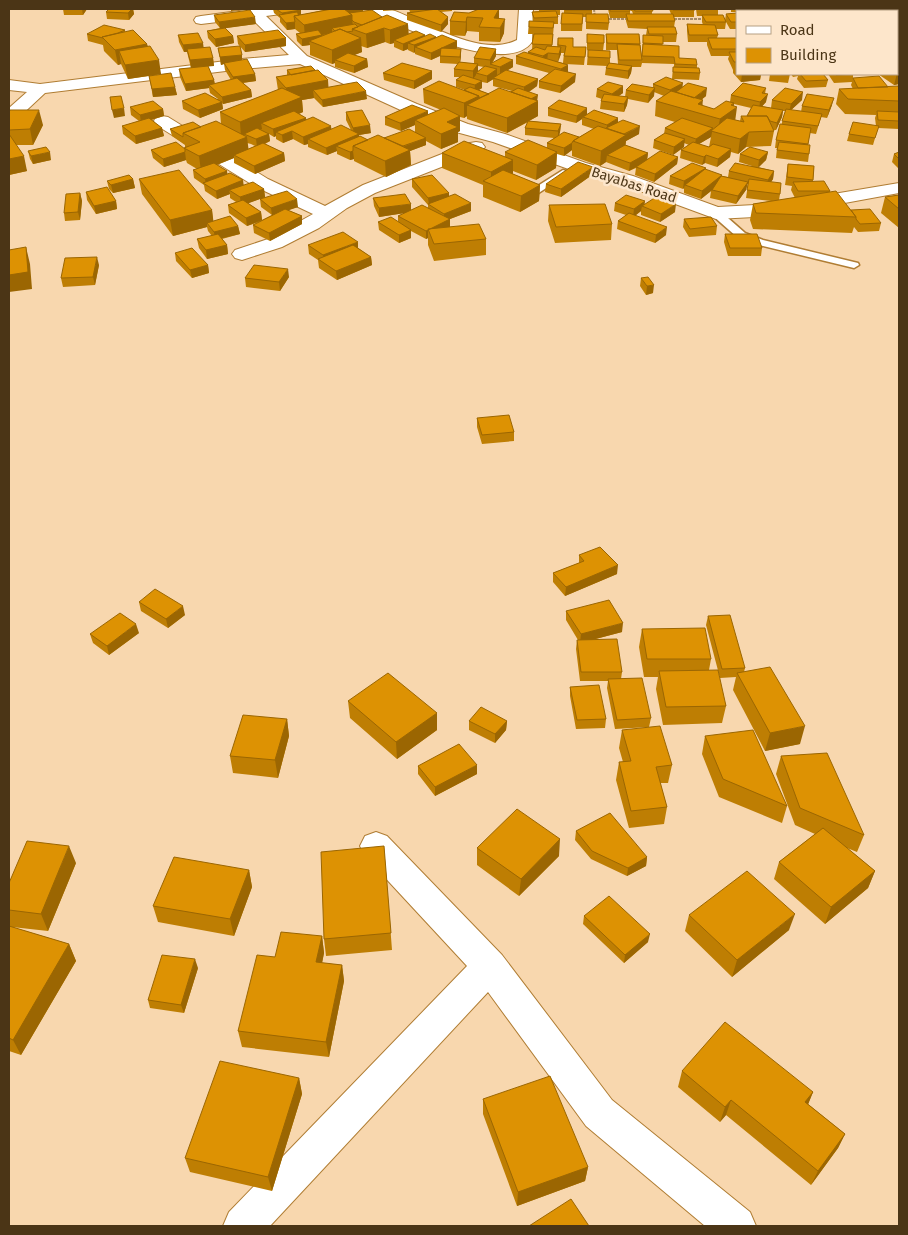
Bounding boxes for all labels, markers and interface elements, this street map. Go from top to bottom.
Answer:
legend [736,10,898,75]
text: Road [780,21,815,39]
text: Building [780,46,836,64]
street label: Bayabas Road [589,163,679,207]

